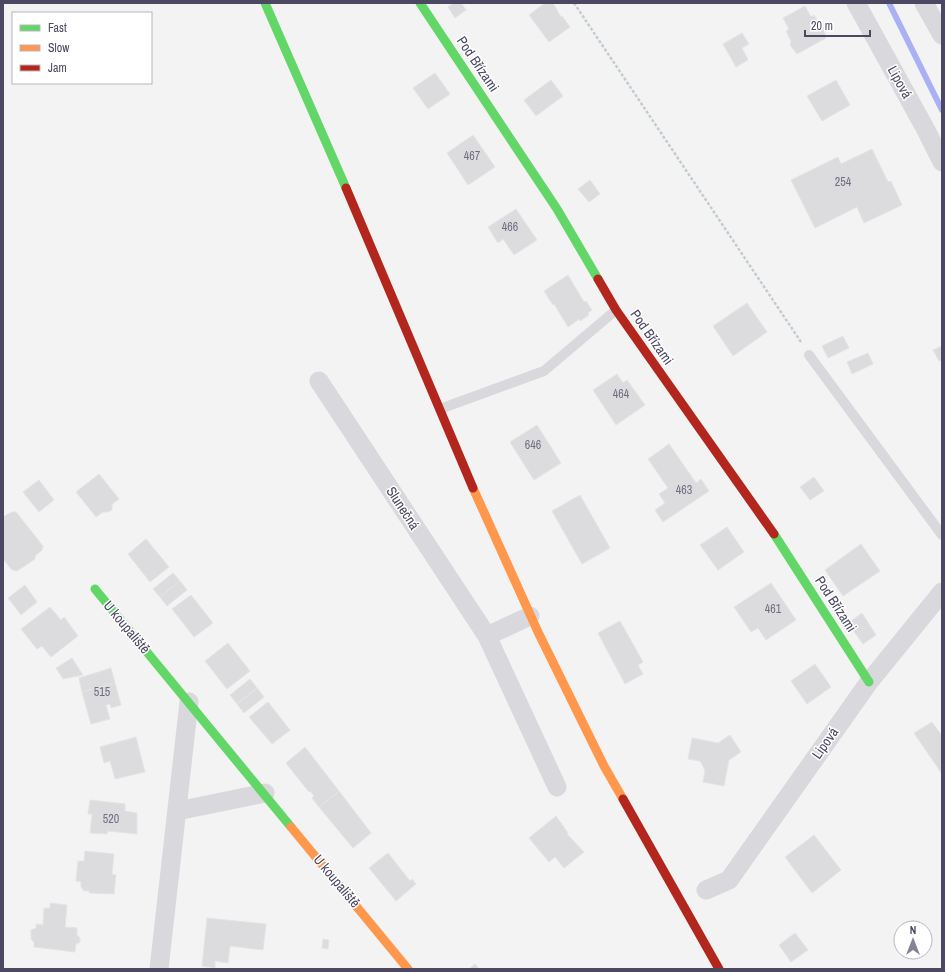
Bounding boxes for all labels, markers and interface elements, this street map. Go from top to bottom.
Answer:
legend [12,12,152,84]
scale bar [805,12,870,38]
text: 20 m [811,18,833,34]
text: Fast [48,20,67,36]
street label: Pod Břízami [453,33,503,95]
text: Slow [48,40,70,56]
text: Jam [48,60,67,76]
street label: Lipová [884,63,917,102]
house number: 467 [464,148,481,164]
house number: 254 [835,174,852,190]
house number: 466 [502,219,518,235]
street label: Pod Břízami [627,306,677,368]
house number: 464 [613,386,630,402]
house number: 646 [525,437,541,453]
house number: 463 [676,482,692,498]
street label: Slunečná [382,483,424,533]
street label: Pod Břízami [811,573,861,635]
street label: U koupaliště [100,597,154,657]
house number: 461 [765,601,782,617]
house number: 515 [94,684,111,700]
street label: Lipová [808,723,843,762]
house number: 520 [103,811,119,827]
street label: U koupaliště [310,851,364,911]
north arrow [893,920,933,960]
text: N [910,923,916,937]

